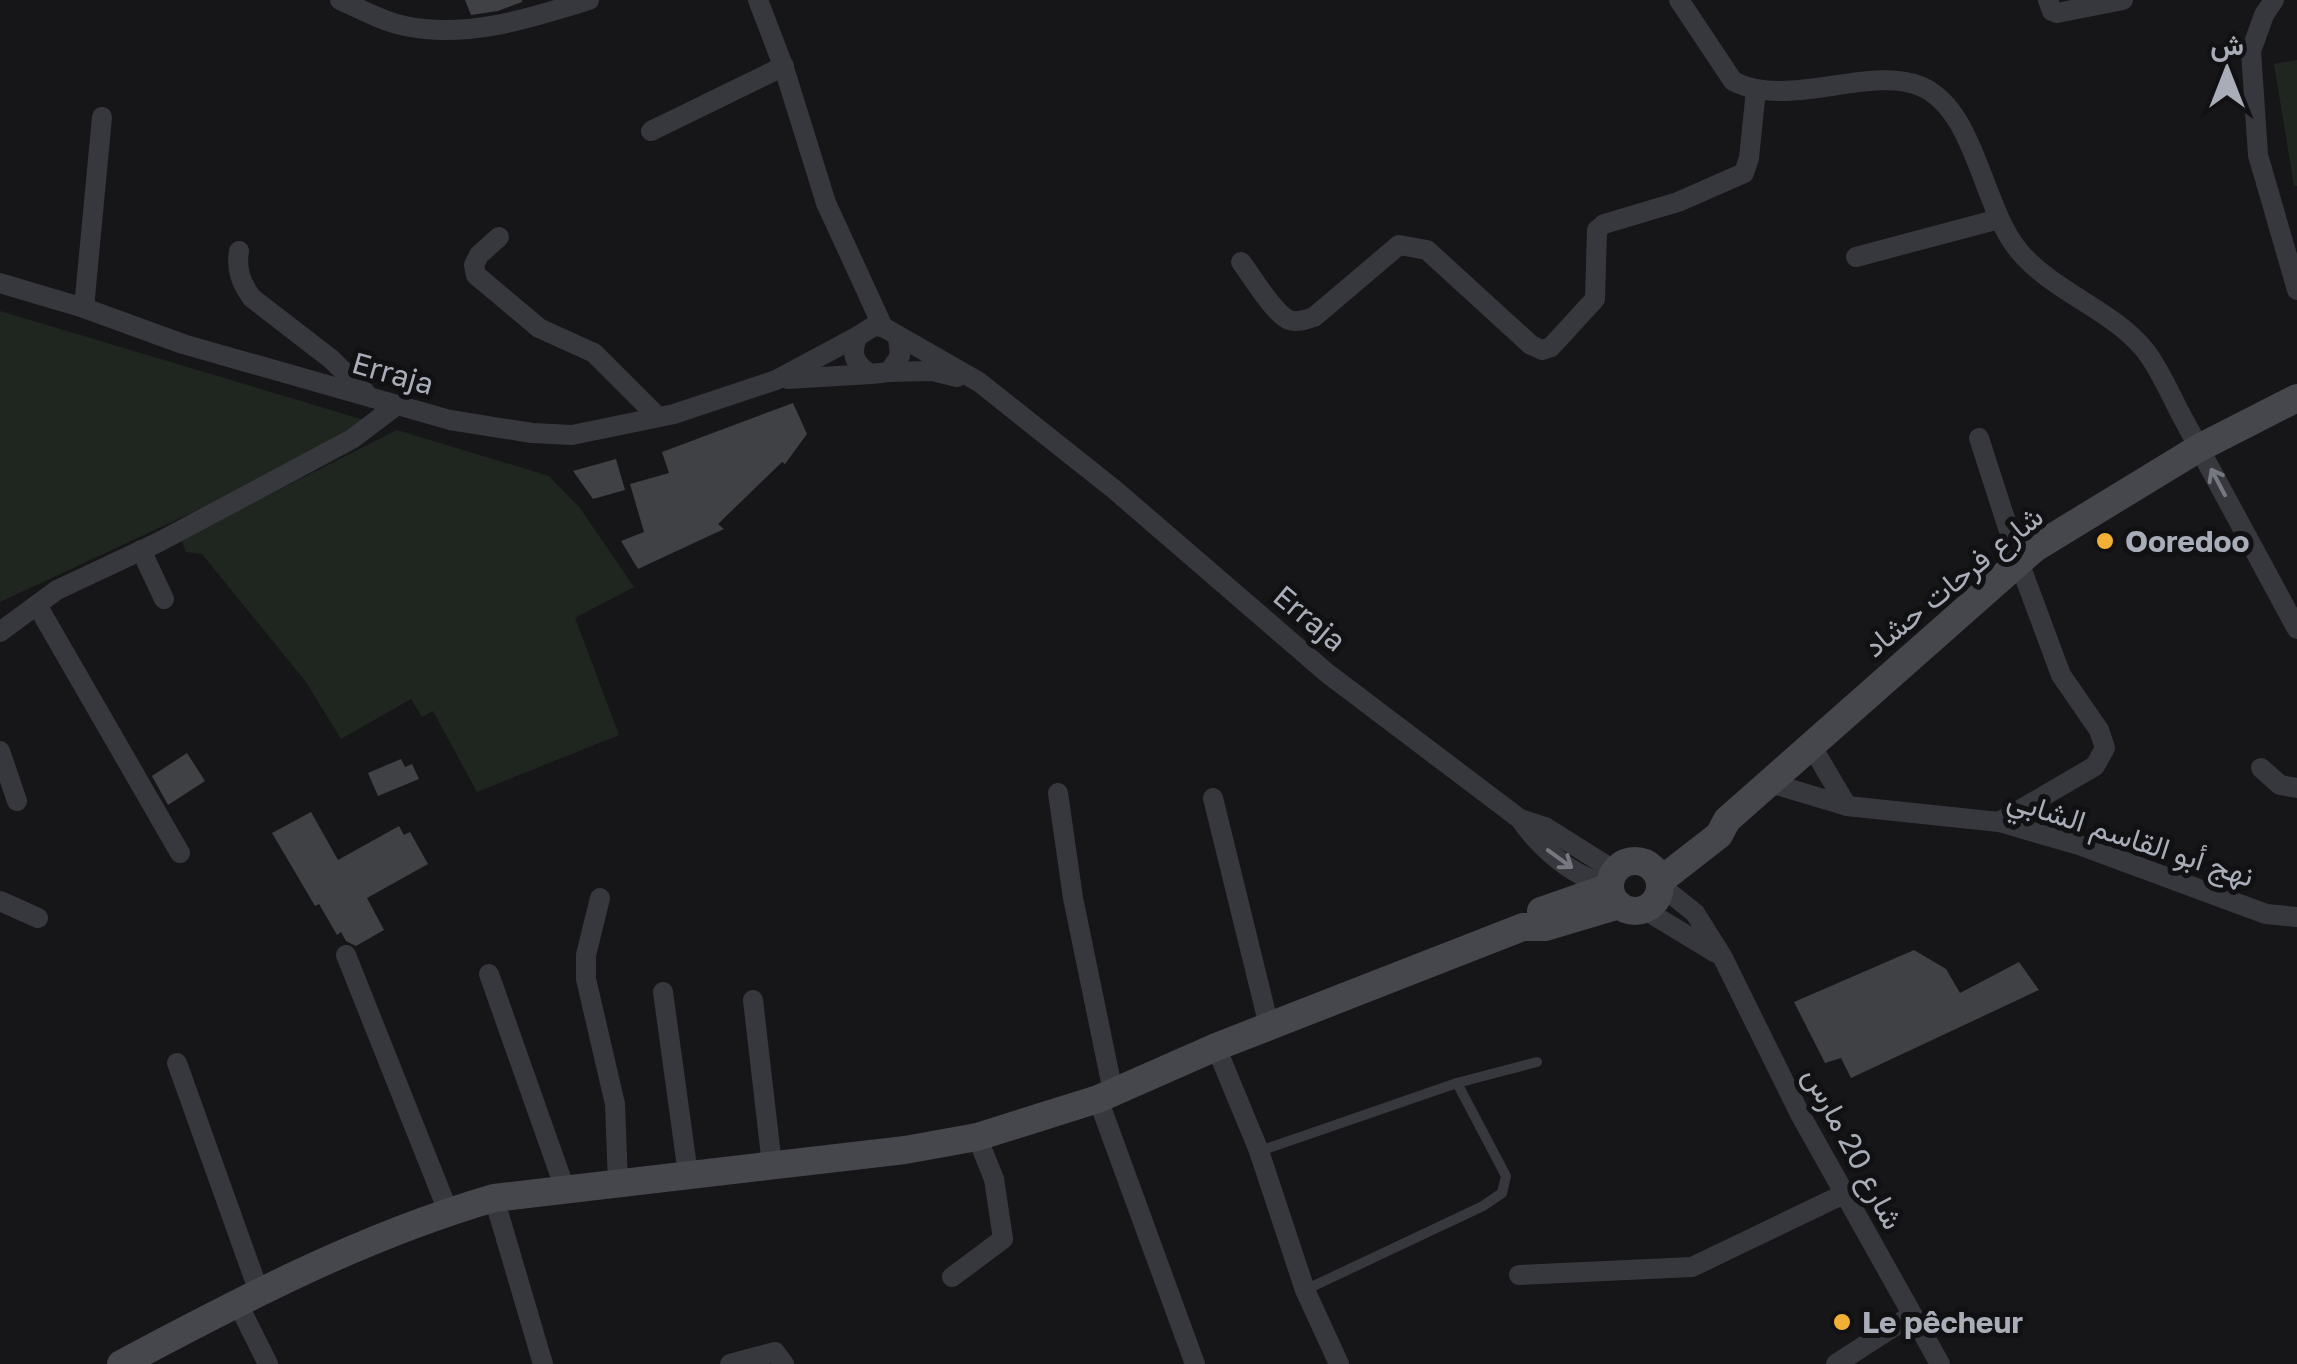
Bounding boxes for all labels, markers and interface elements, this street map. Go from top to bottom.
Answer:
north arrow [2177,20,2277,120]
text: ش [2210,28,2244,62]
street label: Erraja [348,344,438,402]
one-way arrow [2207,467,2227,497]
street label: شارع فرحات حشاد [1856,498,2052,667]
place label: Ooredoo [2125,523,2250,559]
marker: Ooredoo [2094,530,2116,552]
street label: Erraja [1267,577,1353,659]
street label: نهج أبو القاسم الشابي [2001,780,2259,900]
one-way arrow [1546,848,1573,869]
street label: شارع 20 مارس [1794,1061,1912,1237]
place label: Le pêcheur [1862,1304,2023,1340]
marker: Le pêcheur [1831,1311,1853,1333]

